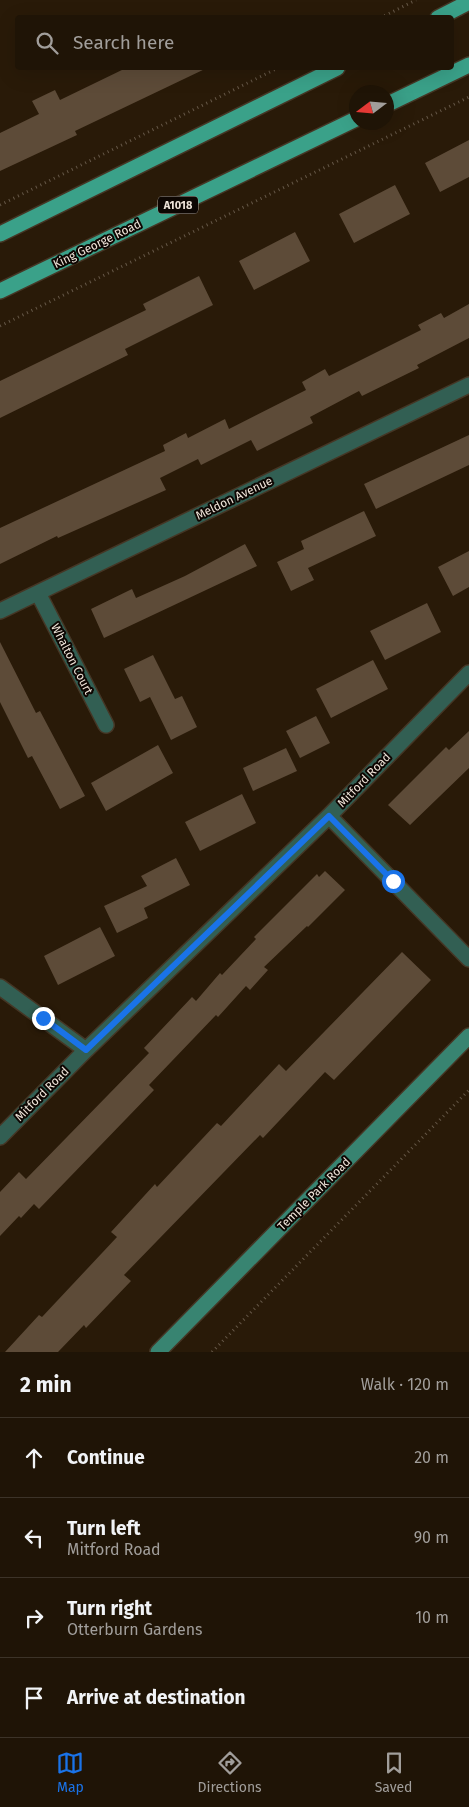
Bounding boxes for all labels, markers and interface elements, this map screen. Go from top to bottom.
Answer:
search box [15,15,454,70]
icon: search [33,29,61,57]
text: Search here [73,31,174,54]
north arrow [349,85,394,130]
road number: A1018 [158,196,198,214]
street label: King George Road [51,217,143,271]
street label: Meldon Avenue [193,473,275,523]
street label: Whalton Court [48,621,96,697]
street label: Mitford Road [335,750,393,810]
route start [382,870,405,893]
route end [32,1007,55,1030]
street label: Mitford Road [12,1064,72,1124]
street label: Temple Park Road [275,1155,353,1233]
text: 2 min [20,1372,72,1398]
text: Walk · 120 m [361,1375,449,1394]
icon: ahead [20,1444,48,1472]
text: Continue [67,1446,145,1469]
text: 20 m [414,1448,449,1467]
text: Turn left [67,1517,141,1540]
icon: left [20,1524,48,1552]
text: 90 m [414,1528,449,1547]
text: Mitford Road [67,1540,161,1559]
text: Turn right [67,1597,152,1620]
icon: right [20,1604,48,1632]
text: 10 m [415,1608,449,1627]
text: Otterburn Gardens [67,1620,203,1639]
icon: arrive [20,1684,48,1712]
text: Arrive at destination [67,1686,246,1709]
tab: Map [56,1749,84,1796]
tab: Directions [197,1749,262,1796]
tab: Saved [375,1749,413,1796]

